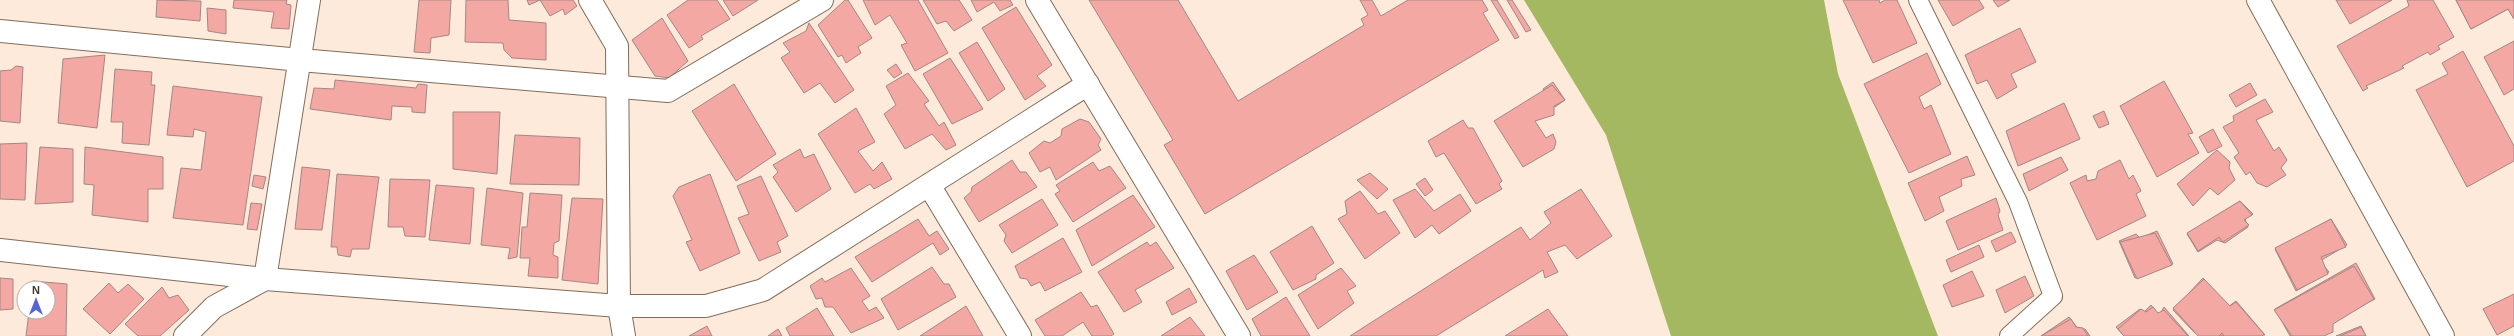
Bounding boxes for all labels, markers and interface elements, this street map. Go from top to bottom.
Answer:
north arrow [16,280,56,320]
text: N [32,284,40,296]

